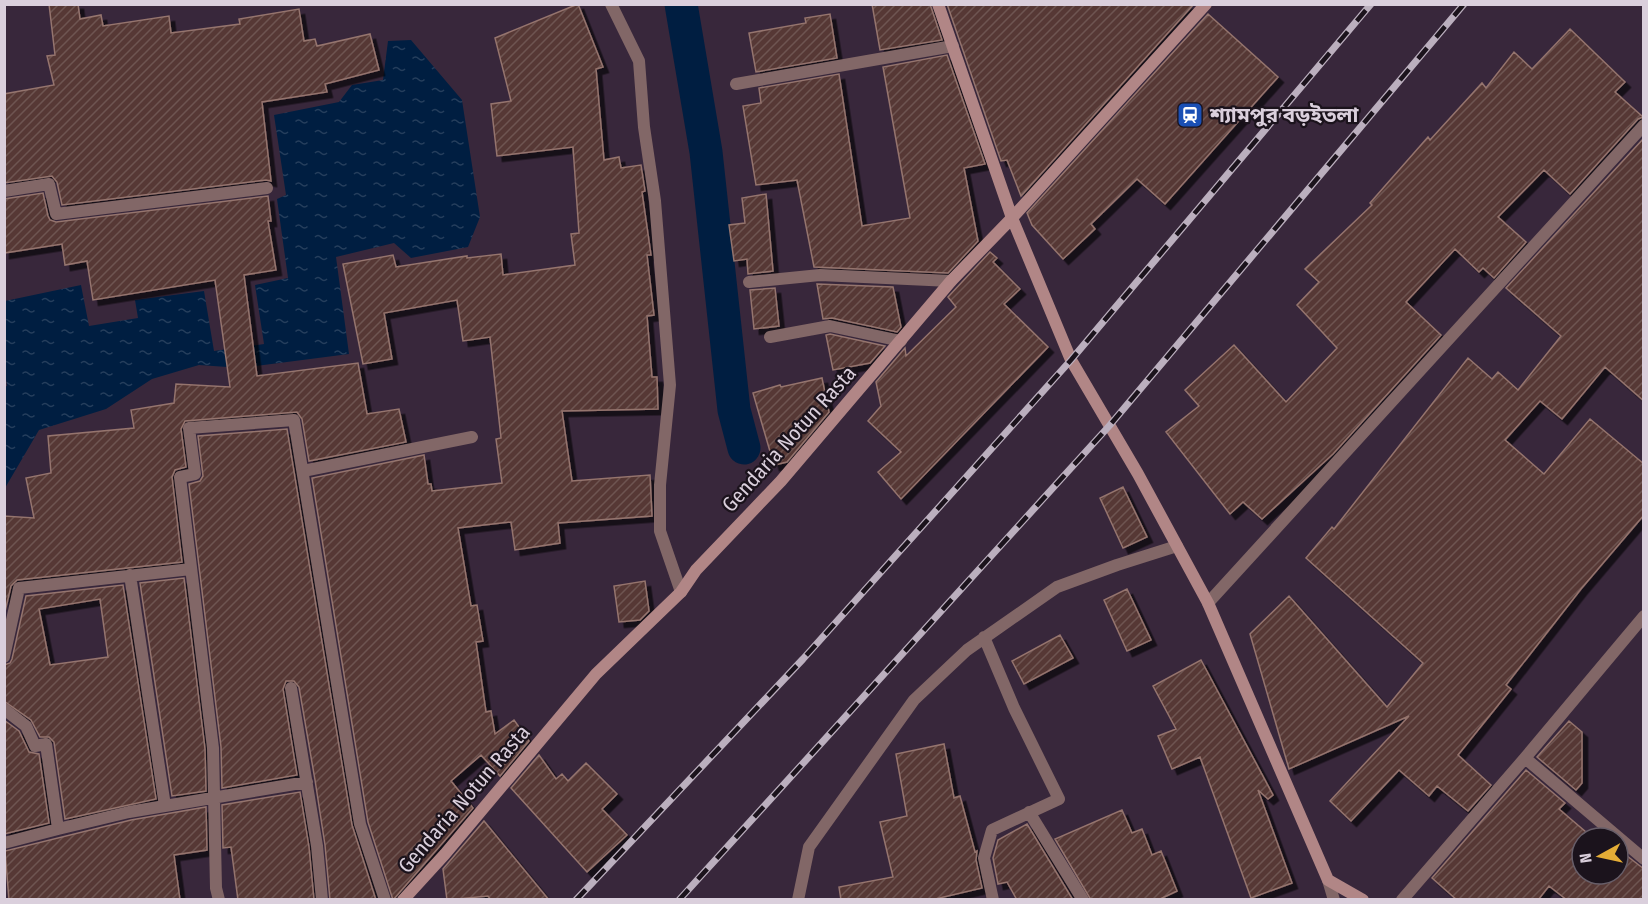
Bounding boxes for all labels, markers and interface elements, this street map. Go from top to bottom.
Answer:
station icon: শ্যামপুর বড়ইতলা [1175,100,1205,130]
place label: শ্যামপুর বড়ইতলা [1209,102,1359,128]
street label: Gendaria Notun Rasta [716,360,862,518]
street label: Gendaria Notun Rasta [393,720,535,878]
north arrow [1570,826,1630,886]
text: N [1576,852,1596,864]

